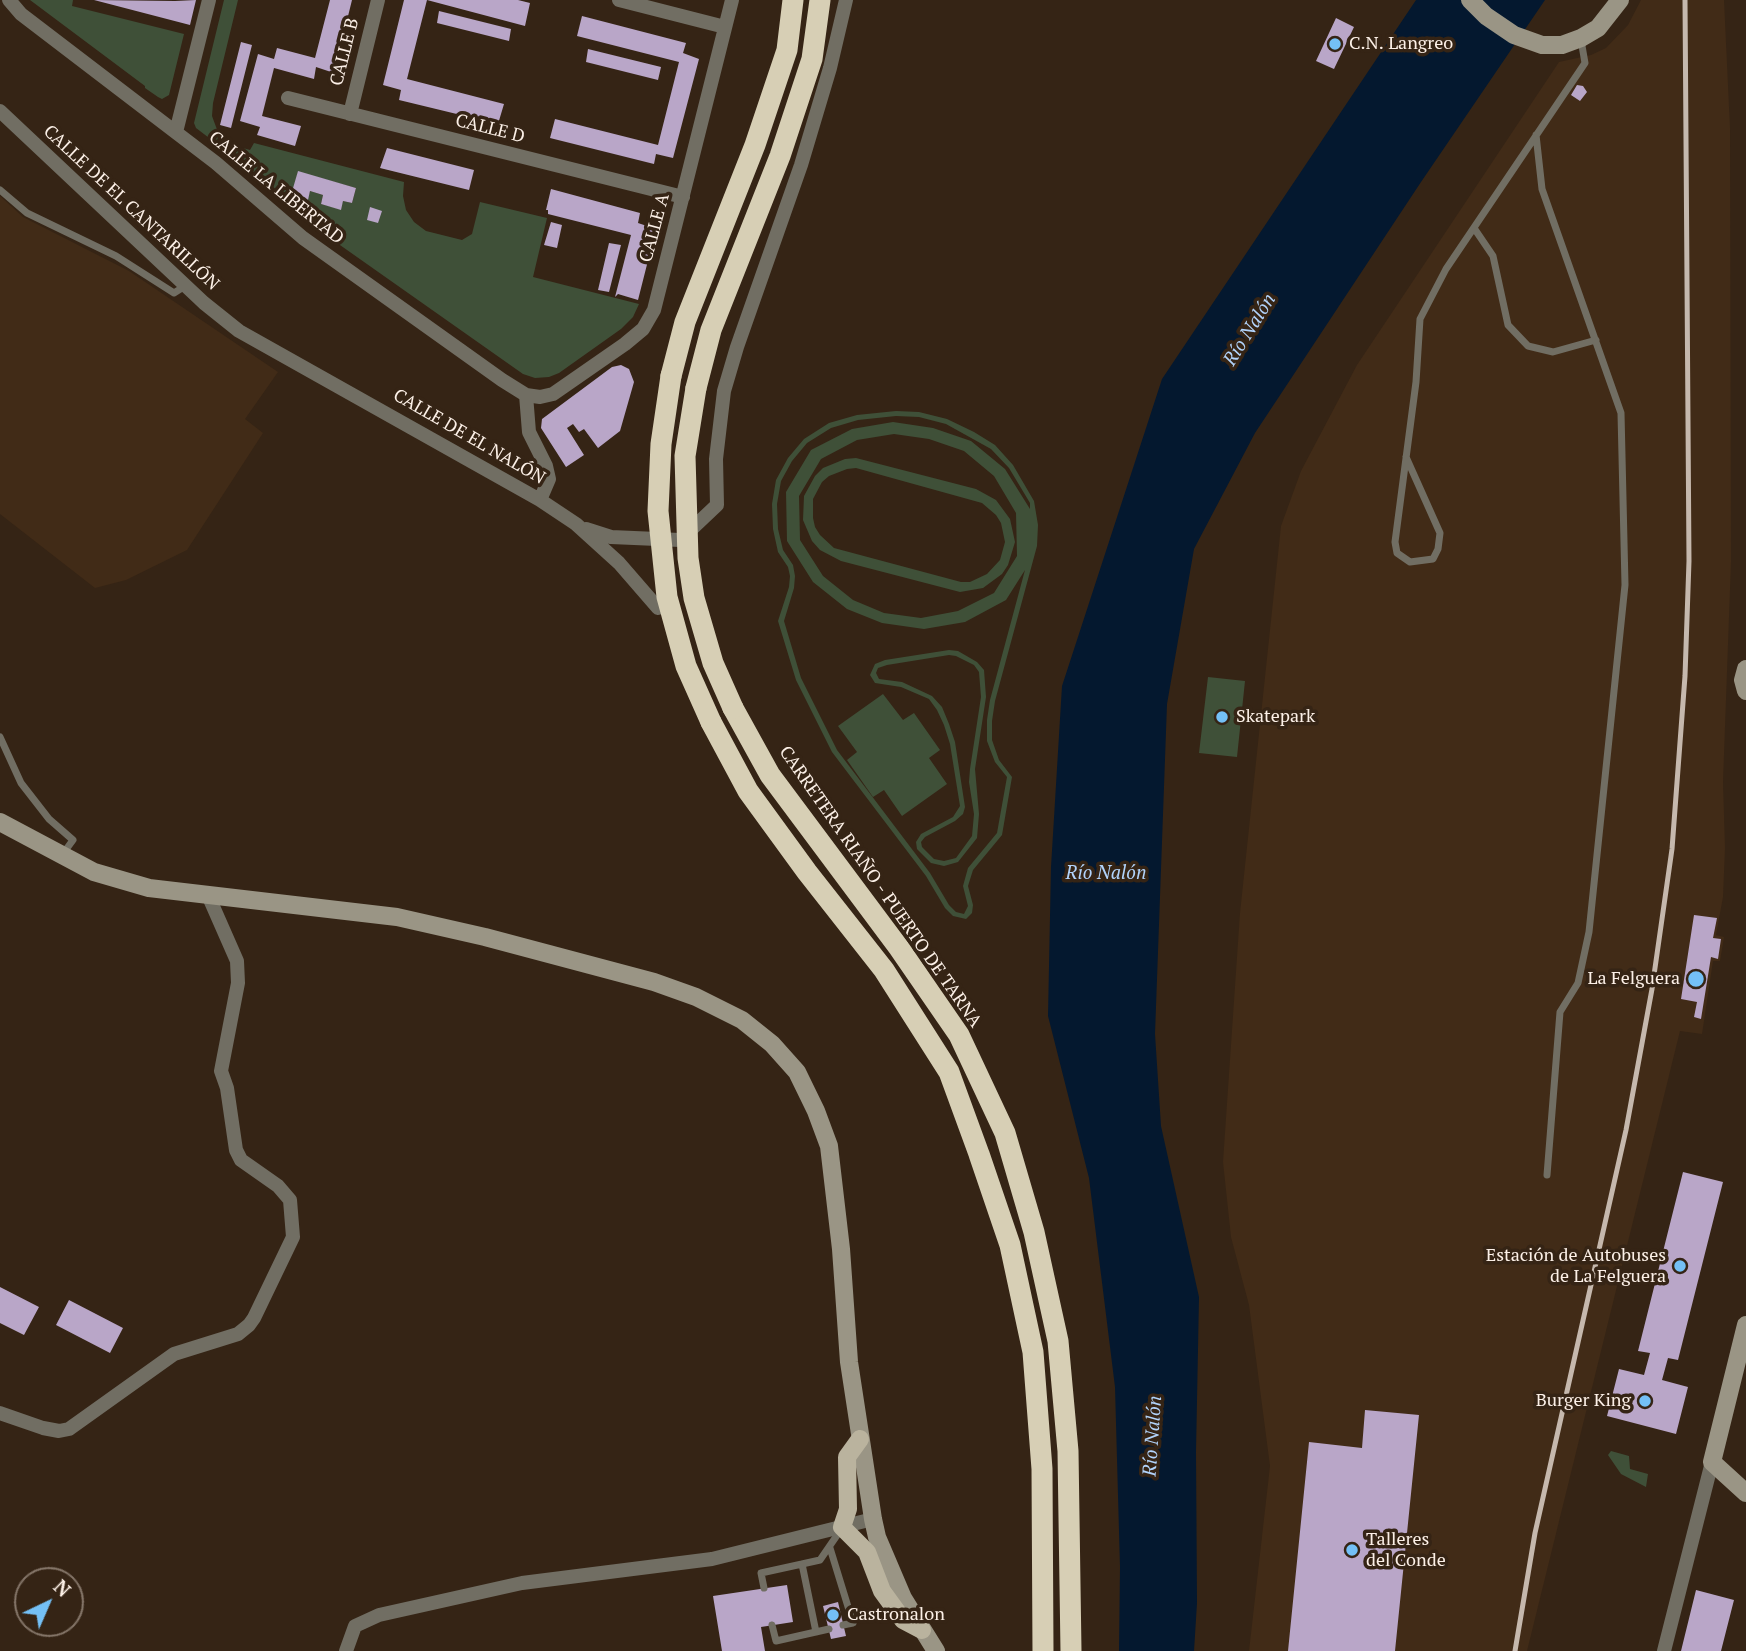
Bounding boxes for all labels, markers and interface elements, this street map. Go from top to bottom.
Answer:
street label: CALLE B [326,16,364,88]
place label: C.N. Langreo [1349,33,1453,55]
marker: C.N. Langreo [1327,36,1343,52]
street label: CALLE D [453,110,527,148]
street label: CALLE DE EL CANTARILLÓN [39,121,223,295]
street label: CALLE LA LIBERTAD [204,127,348,249]
street label: CALLE A [635,191,675,265]
water label: Río Nalón [1219,290,1281,370]
street label: CALLE DE EL NALÓN [389,385,549,489]
place label: Skatepark [1236,706,1315,728]
marker: Skatepark [1214,709,1230,725]
street label: CARRETERA RIAÑO - PUERTO DE TARNA [774,742,986,1032]
water label: Río Nalón [1066,863,1146,885]
place label: La Felguera [1588,968,1680,990]
marker: La Felguera [1686,969,1706,989]
place label: Estación de Autobuses de La Felguera [1486,1245,1666,1288]
marker: Estación de Autobuses de La Felguera [1672,1258,1688,1274]
place label: Burger King [1536,1390,1631,1412]
marker: Burger King [1637,1393,1653,1409]
water label: Río Nalón [1139,1395,1167,1477]
place label: Talleres del Conde [1366,1529,1446,1572]
marker: Talleres del Conde [1344,1542,1360,1558]
north arrow [14,1567,84,1637]
text: N [49,1574,76,1602]
place label: Castronalon [847,1604,945,1626]
marker: Castronalon [825,1607,841,1623]

